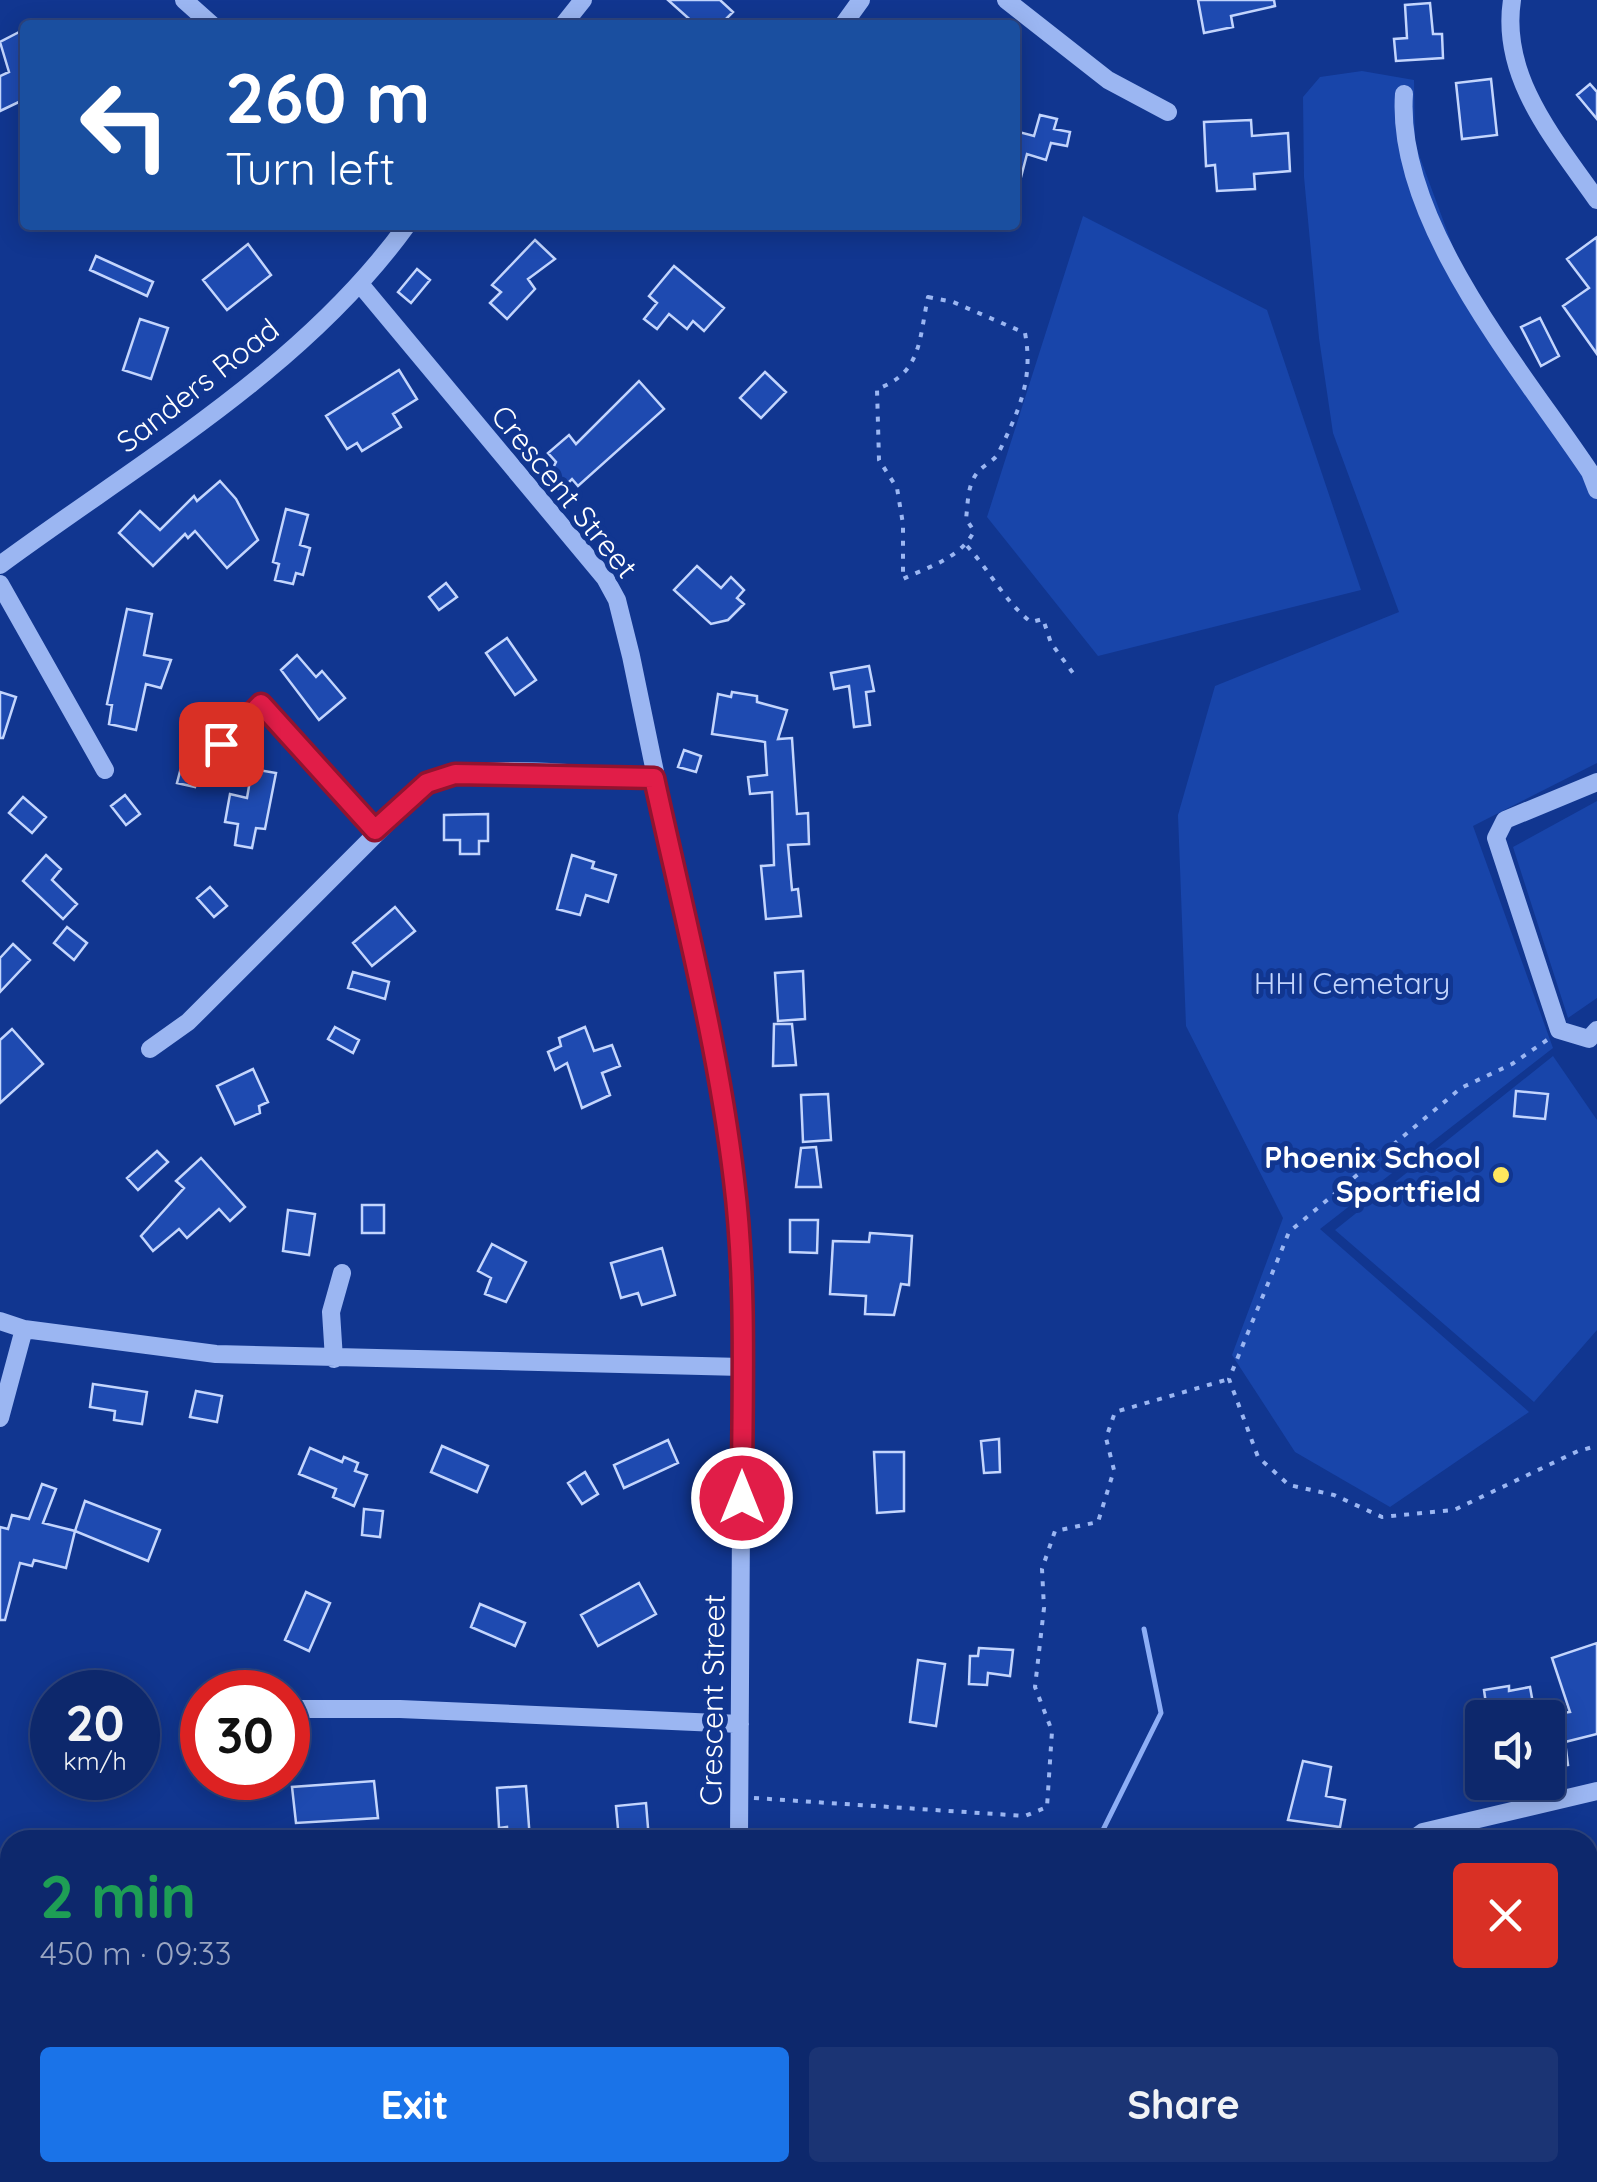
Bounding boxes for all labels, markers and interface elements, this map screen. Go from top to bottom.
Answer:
text: 260 m [225,53,431,141]
icon: left [60,60,190,190]
text: Turn left [225,140,395,196]
street label: Sanders Road [109,310,286,460]
street label: Crescent Street [483,397,646,586]
pin [179,702,264,787]
icon: arrive [194,717,249,772]
park label: HHI Cemetary [1254,964,1450,1002]
place label: Phoenix School Sportfield [1264,1138,1481,1210]
marker: Phoenix School Sportfield [1490,1164,1512,1186]
position arrow [690,1446,794,1550]
street label: Crescent Street [691,1594,733,1806]
speed limit sign: 30 [180,1670,310,1800]
text: 20 [65,1691,125,1754]
map controls [1465,1700,1565,1800]
button: sound [1465,1700,1565,1800]
text: km/h [63,1745,127,1776]
text: 2 min [40,1858,196,1933]
button: close [1453,1863,1558,1968]
text: 450 m · 09:33 [40,1933,232,1973]
button: Exit [40,2047,789,2162]
button: Share [809,2047,1558,2162]

